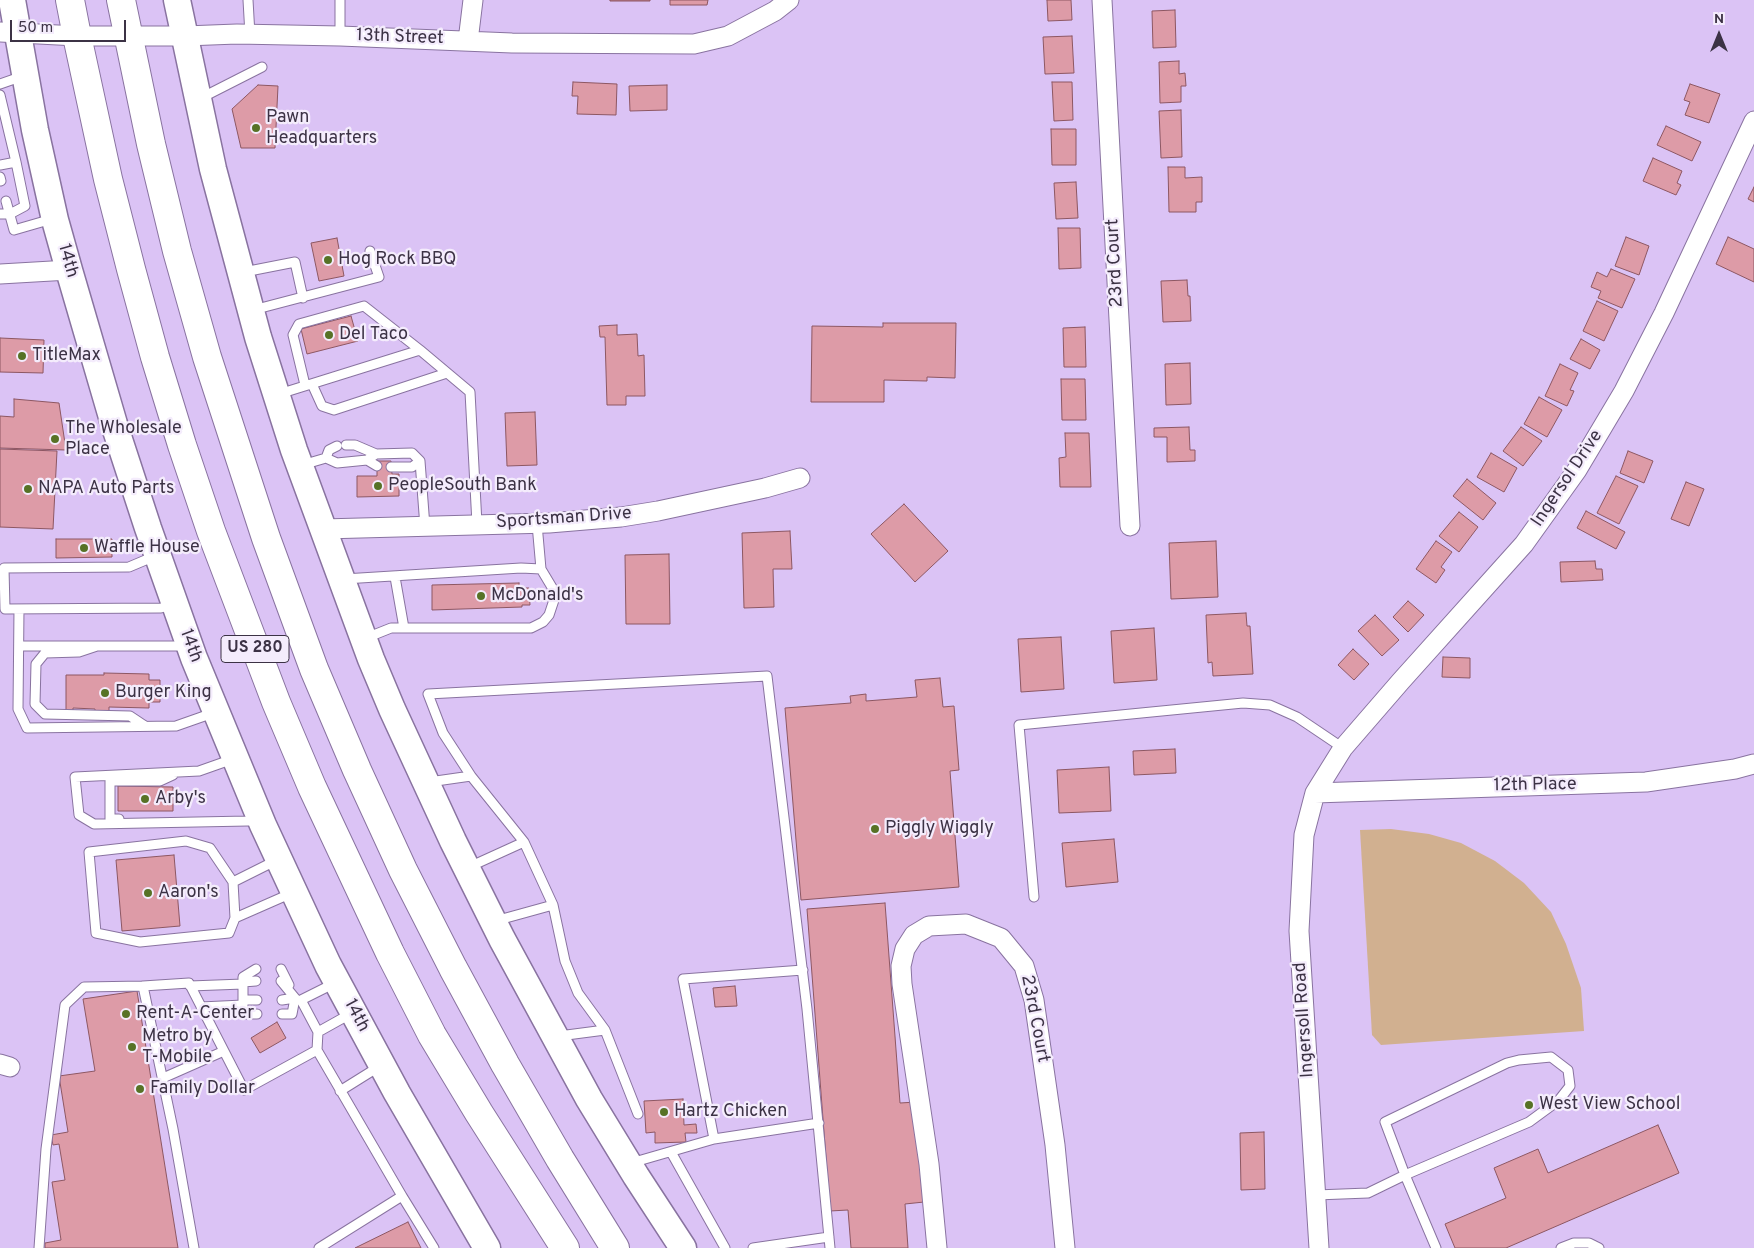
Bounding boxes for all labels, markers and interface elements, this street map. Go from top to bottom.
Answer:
scale bar [12,10,129,42]
north arrow [1694,10,1744,60]
text: N [1714,11,1724,28]
text: 50 m [18,19,53,38]
street label: 13th Street [356,26,444,50]
place label: Pawn Headquarters [266,107,377,150]
marker: Pawn Headquarters [250,122,262,134]
street label: 23rd Court [1103,218,1129,308]
street label: 14th [52,242,82,280]
place label: Hog Rock BBQ [338,249,456,271]
marker: Hog Rock BBQ [322,254,334,266]
place label: Del Taco [339,324,408,346]
marker: Del Taco [323,329,335,341]
place label: TitleMax [32,345,101,367]
marker: TitleMax [16,350,28,362]
place label: The Wholesale Place [65,418,182,460]
street label: Ingersol Drive [1528,426,1608,532]
marker: The Wholesale Place [49,433,61,445]
place label: PeopleSouth Bank [388,475,537,497]
place label: NAPA Auto Parts [38,478,174,500]
marker: PeopleSouth Bank [372,480,384,492]
marker: NAPA Auto Parts [22,483,34,495]
street label: Sportsman Drive [496,503,632,535]
place label: Waffle House [94,537,200,559]
marker: Waffle House [78,542,90,554]
place label: McDonald's [491,585,583,607]
marker: McDonald's [475,590,487,602]
street label: 14th [174,626,206,666]
road number: US 280 [221,636,289,662]
place label: Burger King [115,682,212,704]
marker: Burger King [99,687,111,699]
street label: 12th Place [1493,774,1577,798]
place label: Arby's [155,788,206,810]
marker: Arby's [139,793,151,805]
place label: Piggly Wiggly [885,818,994,840]
marker: Piggly Wiggly [869,823,881,835]
place label: Aaron's [158,882,219,904]
marker: Aaron's [142,887,154,899]
street label: Ingersoll Road [1290,961,1320,1079]
street label: 23rd Court [1015,973,1053,1065]
street label: 14th [338,996,374,1036]
place label: Rent-A-Center [136,1003,254,1025]
marker: Rent-A-Center [120,1008,132,1020]
place label: Metro by T-Mobile [142,1026,212,1068]
marker: Metro by T-Mobile [126,1041,138,1053]
place label: Family Dollar [150,1078,255,1100]
marker: Family Dollar [134,1083,146,1095]
place label: West View School [1539,1094,1680,1116]
marker: West View School [1523,1099,1535,1111]
place label: Hartz Chicken [674,1101,787,1123]
marker: Hartz Chicken [658,1106,670,1118]

